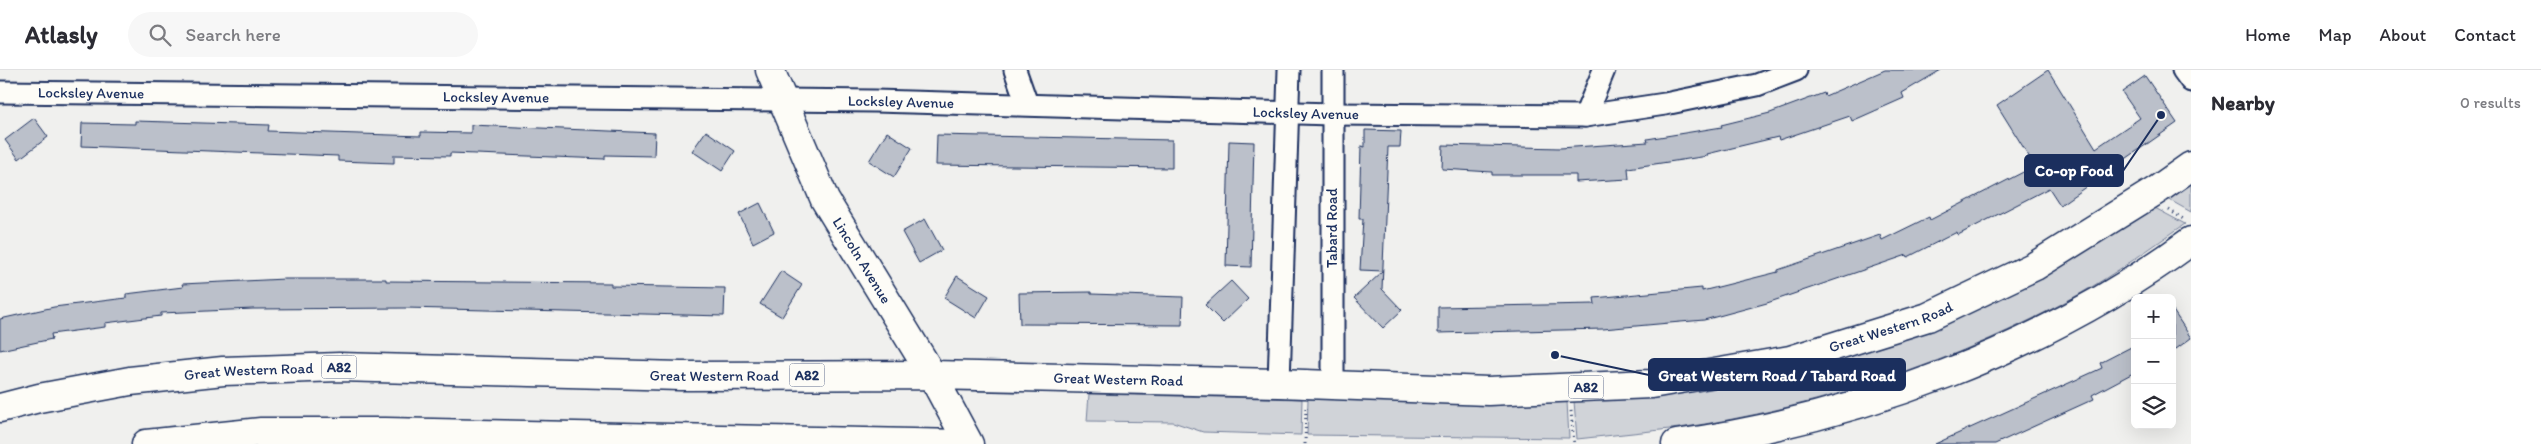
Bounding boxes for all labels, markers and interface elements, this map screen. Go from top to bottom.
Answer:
search box [128,12,478,57]
text: Atlasly [25,20,98,49]
icon: search [146,21,174,49]
text: Search here [186,23,281,46]
text: Home [2245,24,2291,46]
text: Map [2319,24,2352,46]
text: About [2380,24,2426,46]
text: Contact [2454,24,2516,46]
street label: Locksley Avenue [38,83,144,102]
street label: Locksley Avenue [443,88,549,107]
text: Nearby [2211,90,2275,115]
street label: Locksley Avenue [848,92,954,112]
text: 0 results [2460,93,2521,112]
street label: Locksley Avenue [1252,103,1359,123]
callout: Co-op Food [2025,155,2123,186]
text: Co-op Food [2035,161,2114,181]
street label: Tabard Road [1323,187,1341,268]
street label: Lincoln Avenue [829,214,895,307]
map controls [2131,294,2176,429]
button: + [2131,294,2176,339]
street label: Great Western Road [1827,297,1956,356]
button: − [2131,339,2176,384]
road number: A82 [322,356,356,378]
street label: Great Western Road [183,359,315,384]
callout: Great Western Road / Tabard Road [1649,359,1905,390]
road number: A82 [790,364,824,386]
street label: Great Western Road [649,366,780,385]
text: Great Western Road / Tabard Road [1658,366,1896,385]
street label: Great Western Road [1053,369,1184,390]
road number: A82 [1568,376,1604,398]
button: layers [2131,384,2176,429]

